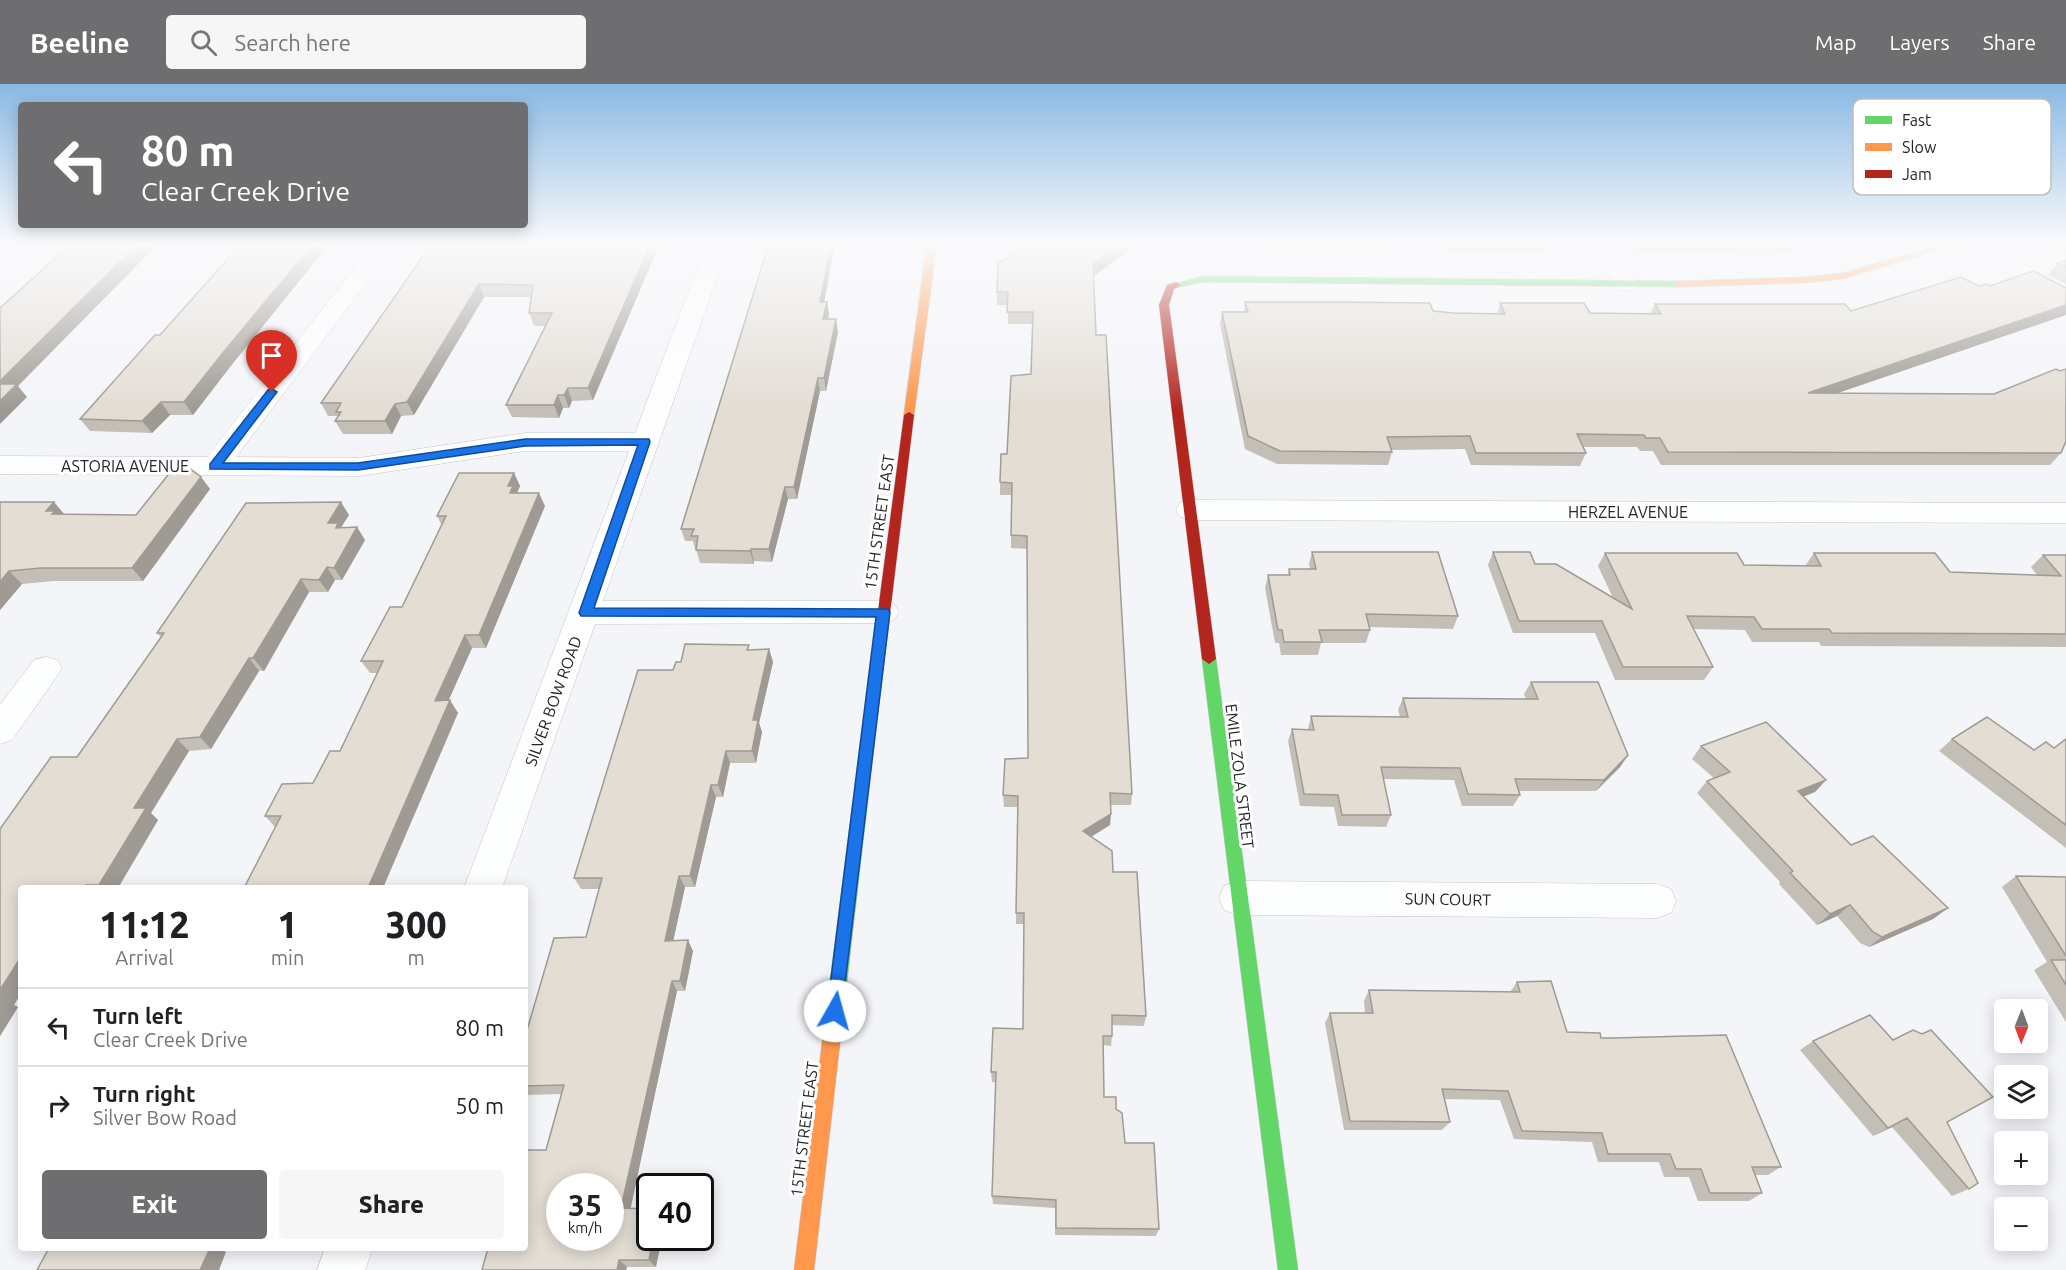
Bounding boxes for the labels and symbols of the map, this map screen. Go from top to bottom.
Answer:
legend [1853,99,2051,195]
text: Fast [1902,111,1932,129]
text: Slow [1902,138,1937,156]
text: Jam [1902,165,1932,183]
pin [246,330,297,392]
street label: 15TH STREET EAST [861,453,897,591]
street label: ASTORIA AVENUE [61,457,189,475]
street label: HERZEL AVENUE [1568,503,1688,521]
street label: SILVER BOW ROAD [521,634,585,768]
street label: EMILE ZOLA STREET [1222,703,1258,850]
street label: SUN COURT [1405,889,1491,909]
position arrow [803,979,867,1043]
north arrow [1994,999,2048,1053]
street label: 15TH STREET EAST [787,1060,821,1198]
speed limit sign: 40 [636,1173,714,1251]

